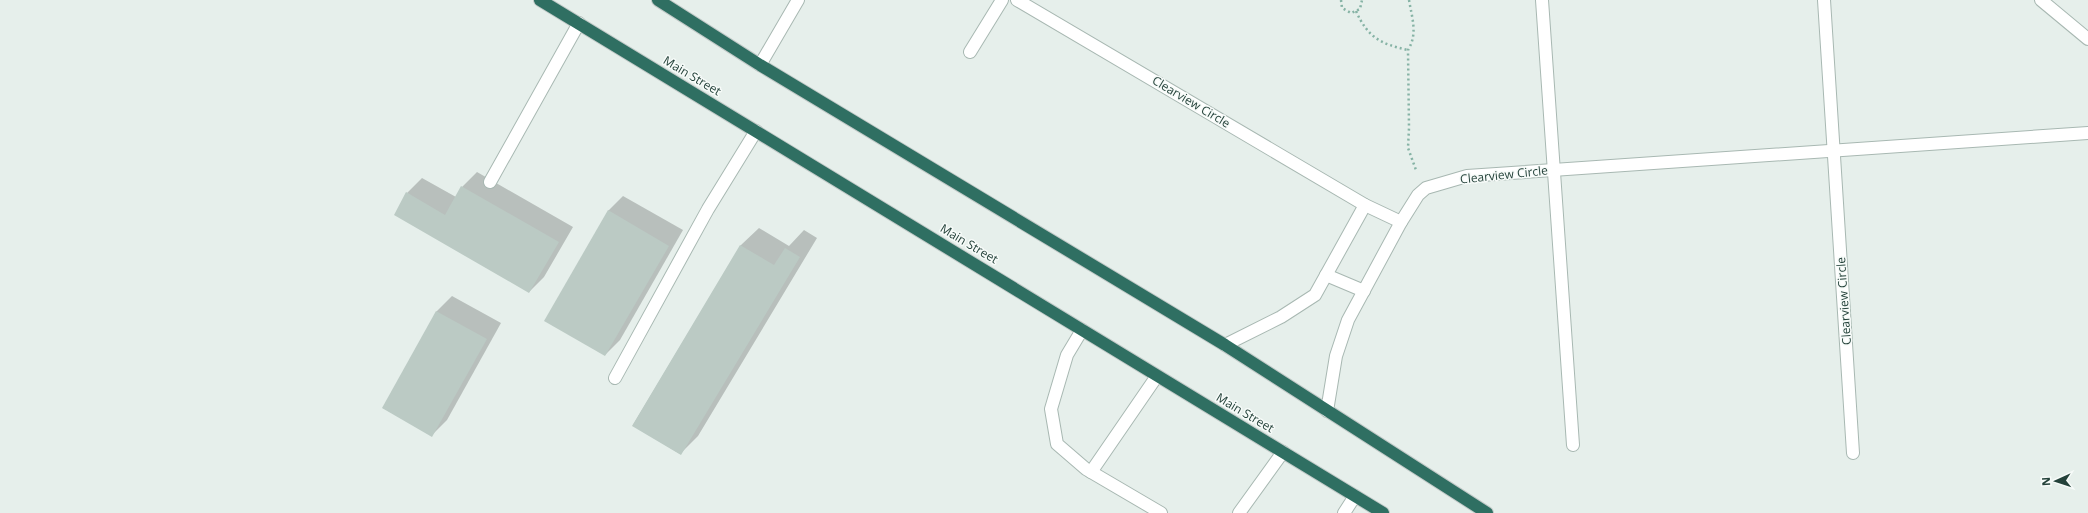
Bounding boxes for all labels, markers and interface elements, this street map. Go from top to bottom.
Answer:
street label: Main Street [660,52,724,99]
street label: Clearview Circle [1149,72,1234,132]
street label: Clearview Circle [1459,161,1549,188]
street label: Main Street [937,220,1001,267]
street label: Clearview Circle [1832,256,1855,346]
street label: Main Street [1213,389,1277,436]
north arrow [2036,461,2076,501]
text: N [2038,477,2053,486]

